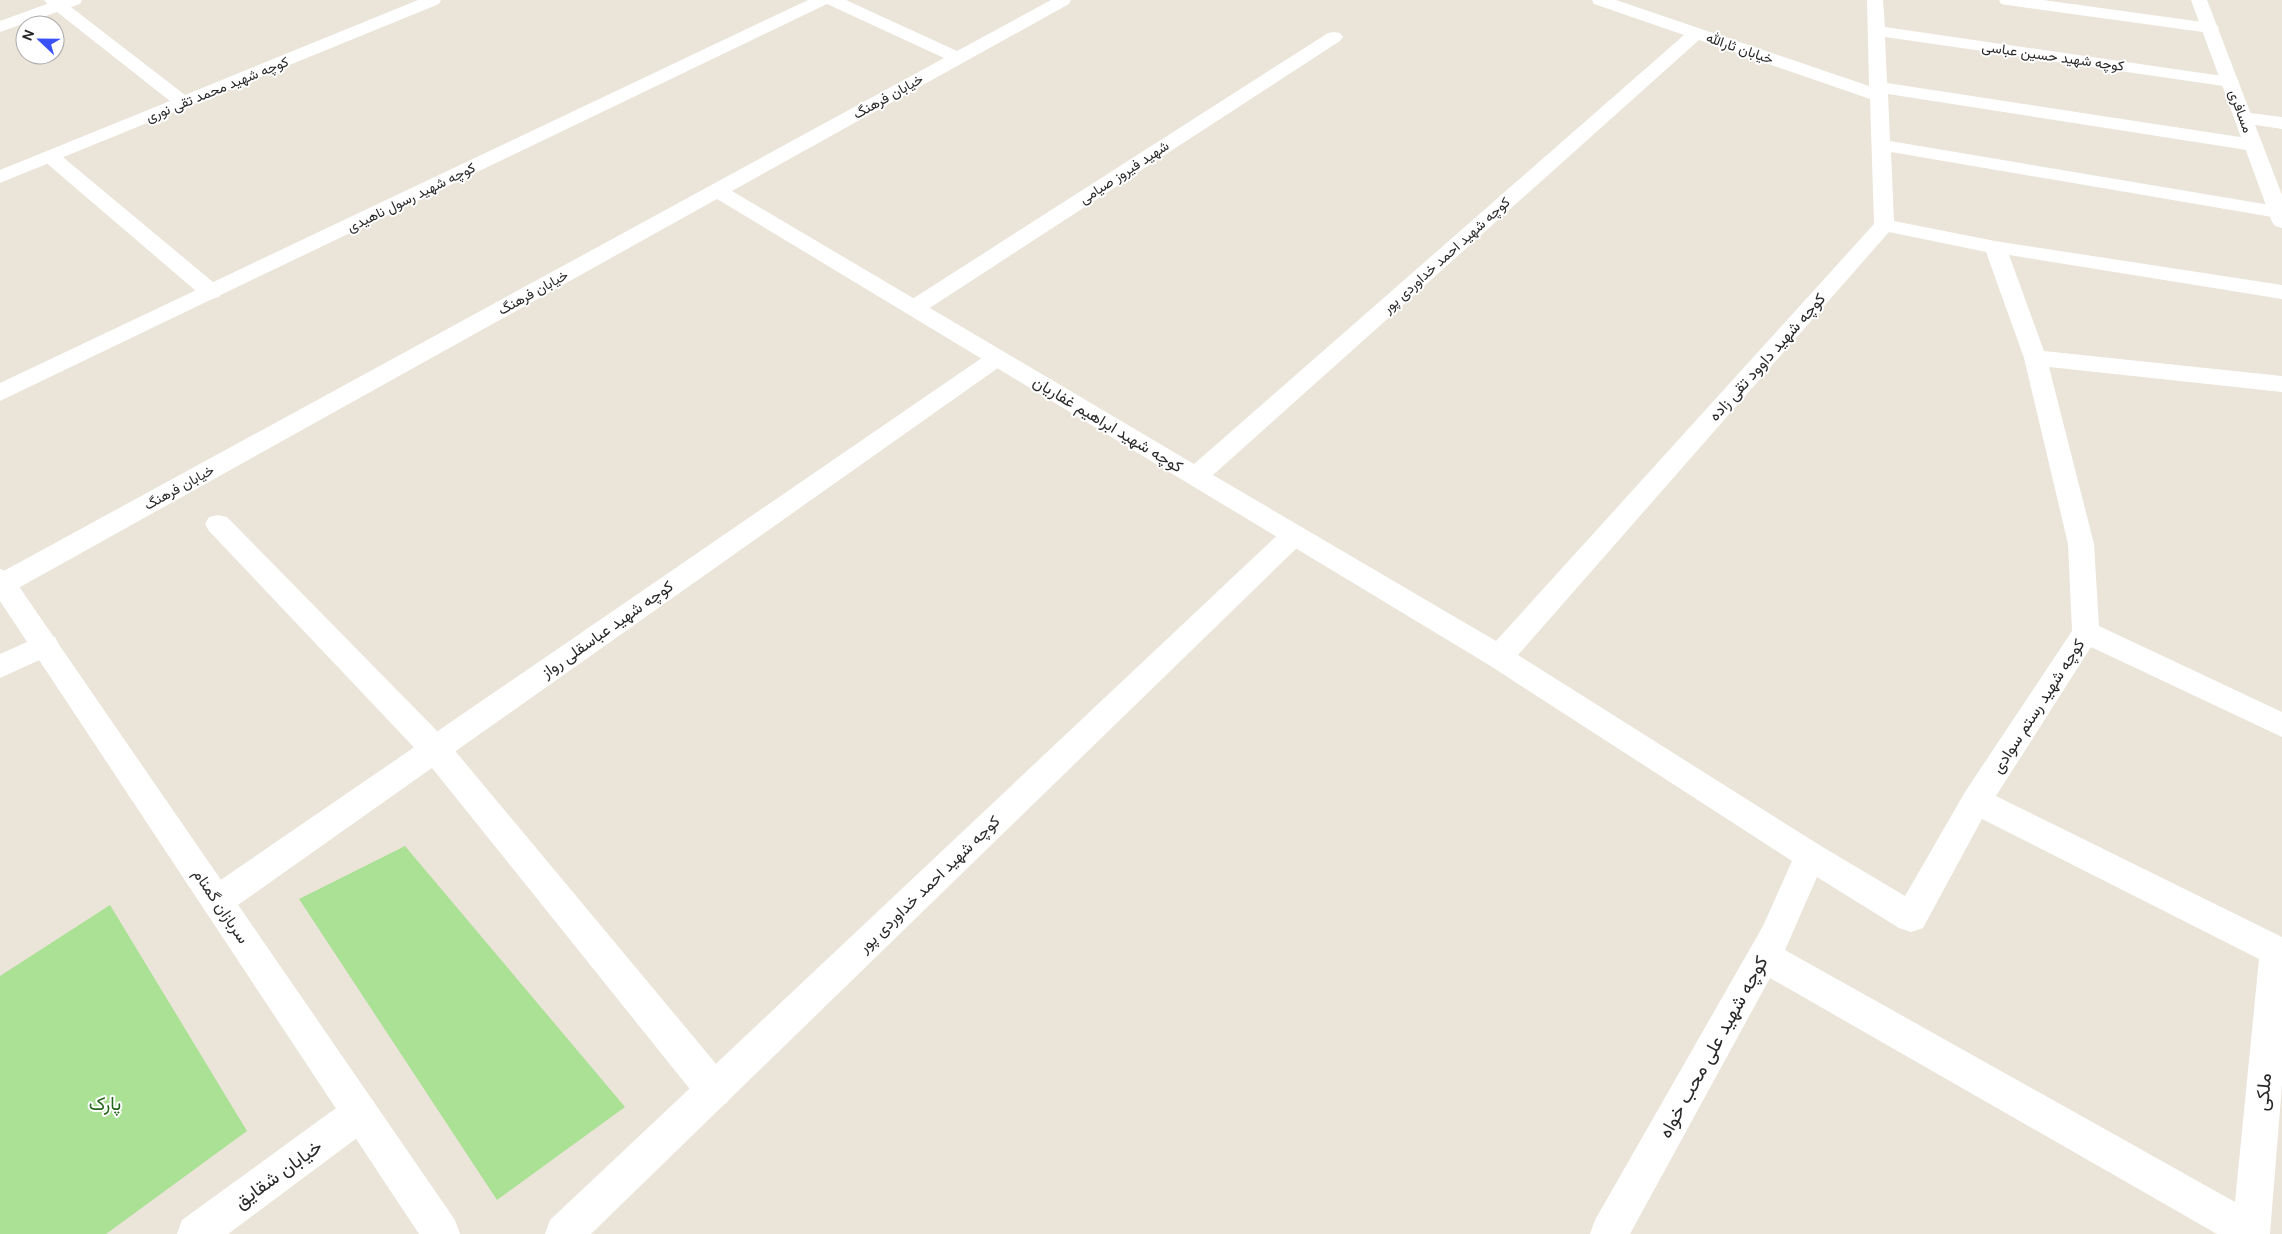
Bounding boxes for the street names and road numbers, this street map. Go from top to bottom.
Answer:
street label: خیابان ثارالله [1704,28,1776,68]
street label: کوچه شهید حسین عباسی [1981,37,2125,76]
street label: کوچه شهید محمد تقی نوری [143,52,291,127]
street label: خیابان فرهنگ [850,69,926,123]
street label: مسافری [2225,87,2257,135]
street label: شهید فیروز صیامی [1076,136,1172,208]
street label: کوچه شهید رسول ناهیدی [344,158,479,237]
street label: کوچه شهید احمد خداوردی پور [1378,193,1514,318]
street label: خیابان فرهنگ [495,265,571,319]
street label: کوچه شهید داوود تقی زاده [1704,289,1831,426]
street label: کوچه شهید ابراهیم غفاریان [1029,371,1187,478]
street label: خیابان فرهنگ [141,460,217,514]
street label: کوچه شهید عباسقلی رواز [536,575,678,684]
street label: کوچه شهید رستم سوادی [1987,635,2090,778]
street label: کوچه شهید احمد خداوردی پور [853,811,1005,959]
street label: سربازان گمنام [188,865,254,947]
street label: کوچه شهید علی محب خواه [1652,951,1774,1143]
street label: ملکی [2249,1072,2277,1112]
street label: خیابان شقایق [229,1134,327,1214]

